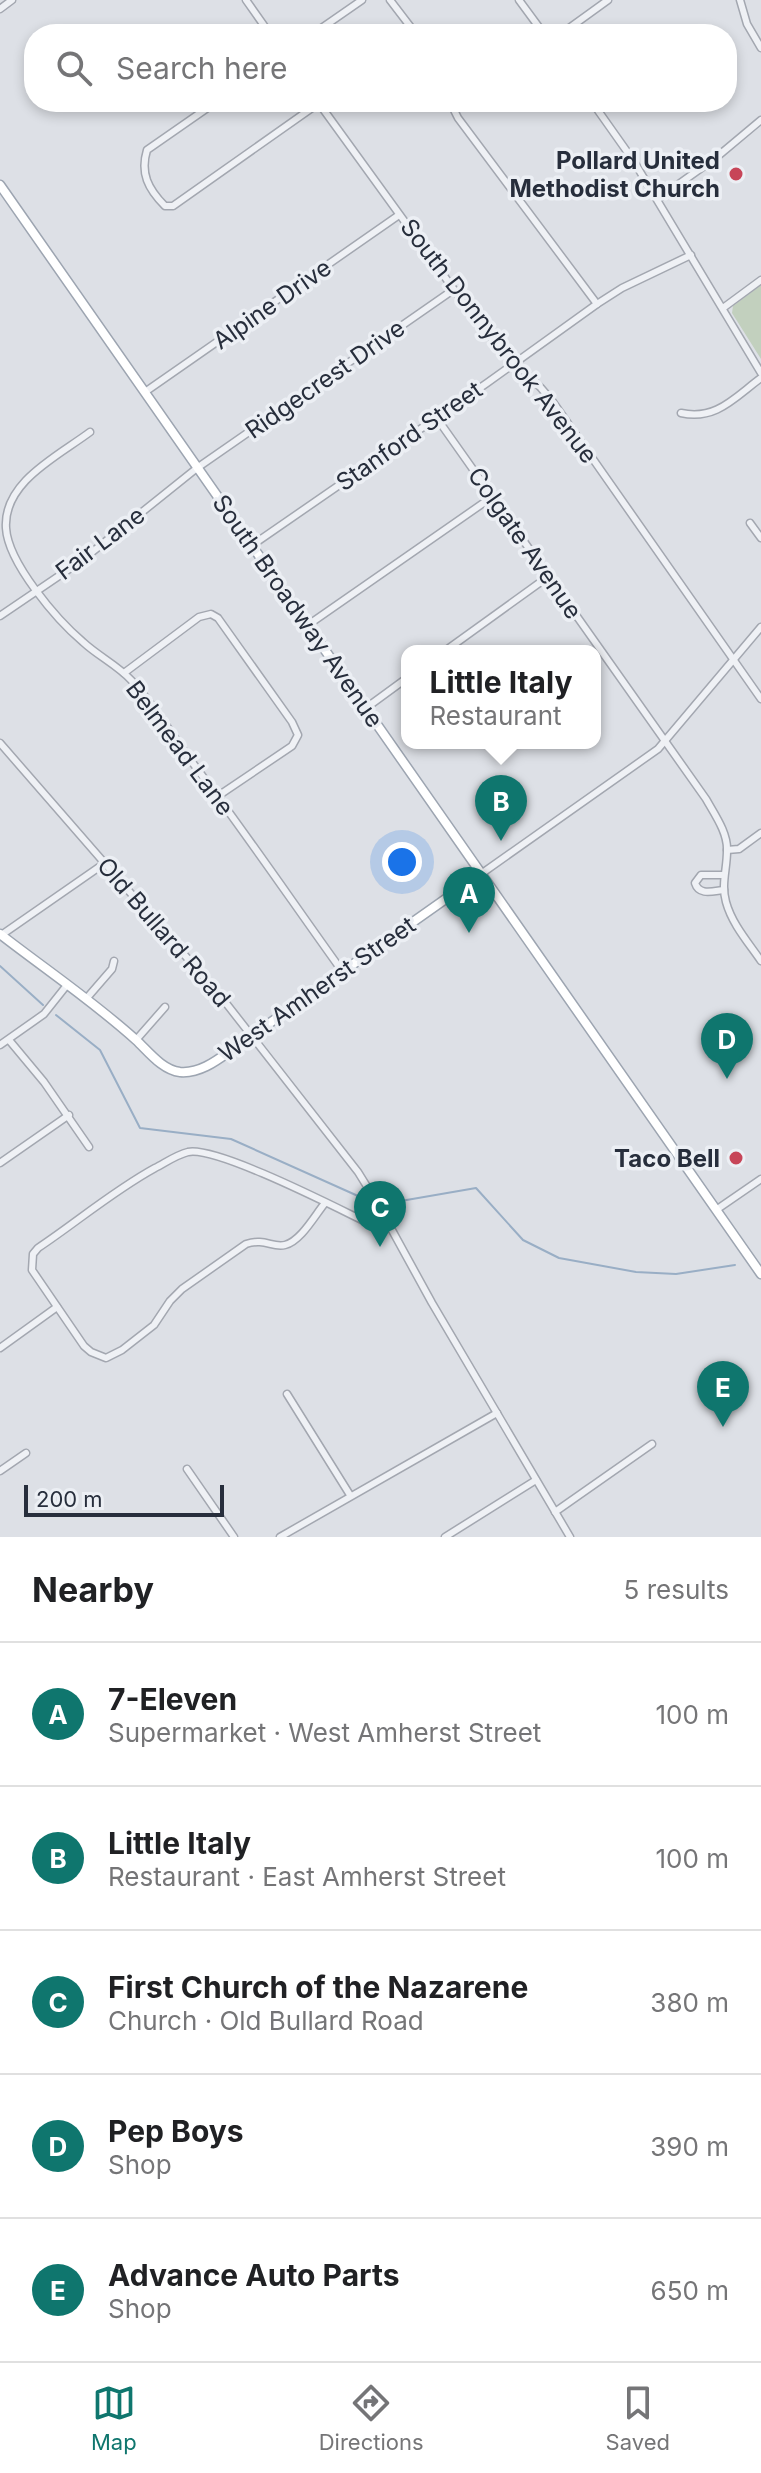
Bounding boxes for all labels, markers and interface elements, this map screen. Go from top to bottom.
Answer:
search box [24,24,737,112]
icon: search [52,46,96,90]
text: Search here [116,50,288,86]
place label: Pollard United Methodist Church [509,146,720,203]
marker: Pollard United Methodist Church [727,165,745,183]
street label: South Donnybrook Avenue [394,213,604,469]
street label: Alpine Drive [207,253,337,355]
street label: Ridgecrest Drive [240,313,410,445]
street label: Stanford Street [330,375,488,497]
street label: Colgate Avenue [462,462,588,624]
street label: South Broadway Avenue [207,489,389,733]
street label: Fair Lane [50,500,150,586]
popup [401,645,601,749]
text: Little Italy [429,664,573,700]
street label: Belmead Lane [120,675,240,821]
text: Restaurant [429,700,562,731]
pin: B [475,775,527,841]
your location [382,842,422,882]
street label: Old Bullard Road [91,851,237,1013]
pin: A [443,867,495,933]
street label: West Amherst Street [213,910,421,1068]
pin: D [701,1013,753,1079]
place label: Taco Bell [614,1144,720,1173]
marker: Taco Bell [727,1149,745,1167]
pin: C [354,1181,406,1247]
pin: E [697,1361,749,1427]
scale bar [24,1481,224,1517]
text: 200 m [36,1486,103,1512]
text: Nearby [32,1569,154,1610]
text: 5 results [624,1574,729,1605]
text: 7-Eleven [108,1681,237,1717]
text: A [48,1699,68,1730]
text: 100 m [656,1699,729,1730]
text: Supermarket · West Amherst Street [108,1717,541,1748]
text: Little Italy [108,1825,251,1861]
text: B [49,1843,67,1874]
text: 100 m [656,1843,729,1874]
text: Restaurant · East Amherst Street [108,1861,506,1892]
text: First Church of the Nazarene [108,1969,528,2005]
text: C [48,1987,68,2018]
text: 380 m [650,1987,729,2018]
text: Church · Old Bullard Road [108,2005,424,2036]
text: Pep Boys [108,2113,244,2149]
text: D [49,2131,67,2162]
text: 390 m [650,2131,729,2162]
text: Shop [108,2149,172,2180]
text: Advance Auto Parts [108,2257,399,2293]
text: E [50,2275,66,2306]
text: 650 m [651,2275,729,2306]
text: Shop [108,2293,172,2324]
tab: Map [91,2381,137,2455]
tab: Directions [319,2381,424,2455]
tab: Saved [606,2381,670,2455]

